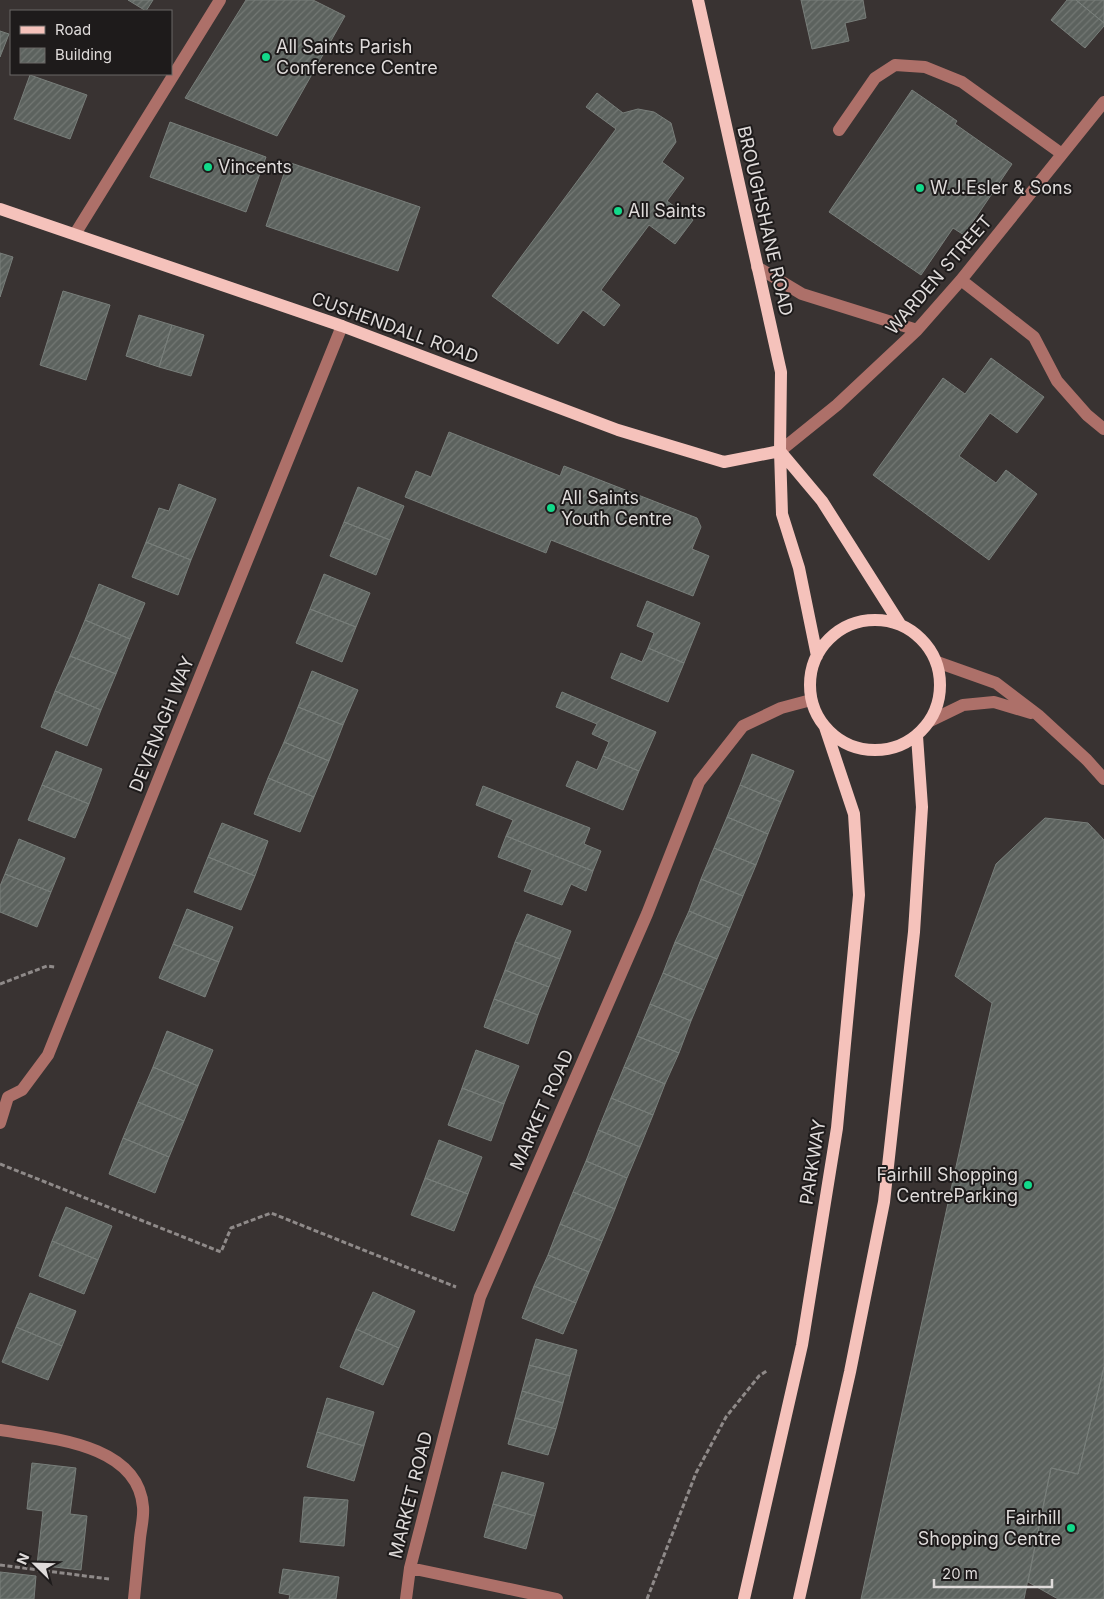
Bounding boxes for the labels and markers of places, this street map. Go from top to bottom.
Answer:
place label: All Saints Parish Conference Centre [276,36,438,78]
marker: All Saints Parish Conference Centre [260,51,272,63]
place label: Vincents [218,156,292,177]
marker: Vincents [202,161,214,173]
place label: W.J.Esler & Sons [930,177,1072,198]
marker: W.J.Esler & Sons [914,182,926,194]
place label: All Saints [628,200,706,221]
marker: All Saints [612,205,624,217]
place label: All Saints Youth Centre [561,487,672,529]
marker: All Saints Youth Centre [545,502,557,514]
place label: Fairhill Shopping CentreParking [876,1164,1018,1206]
marker: Fairhill Shopping CentreParking [1022,1179,1034,1191]
place label: Fairhill Shopping Centre [918,1507,1061,1549]
marker: Fairhill Shopping Centre [1065,1522,1077,1534]

